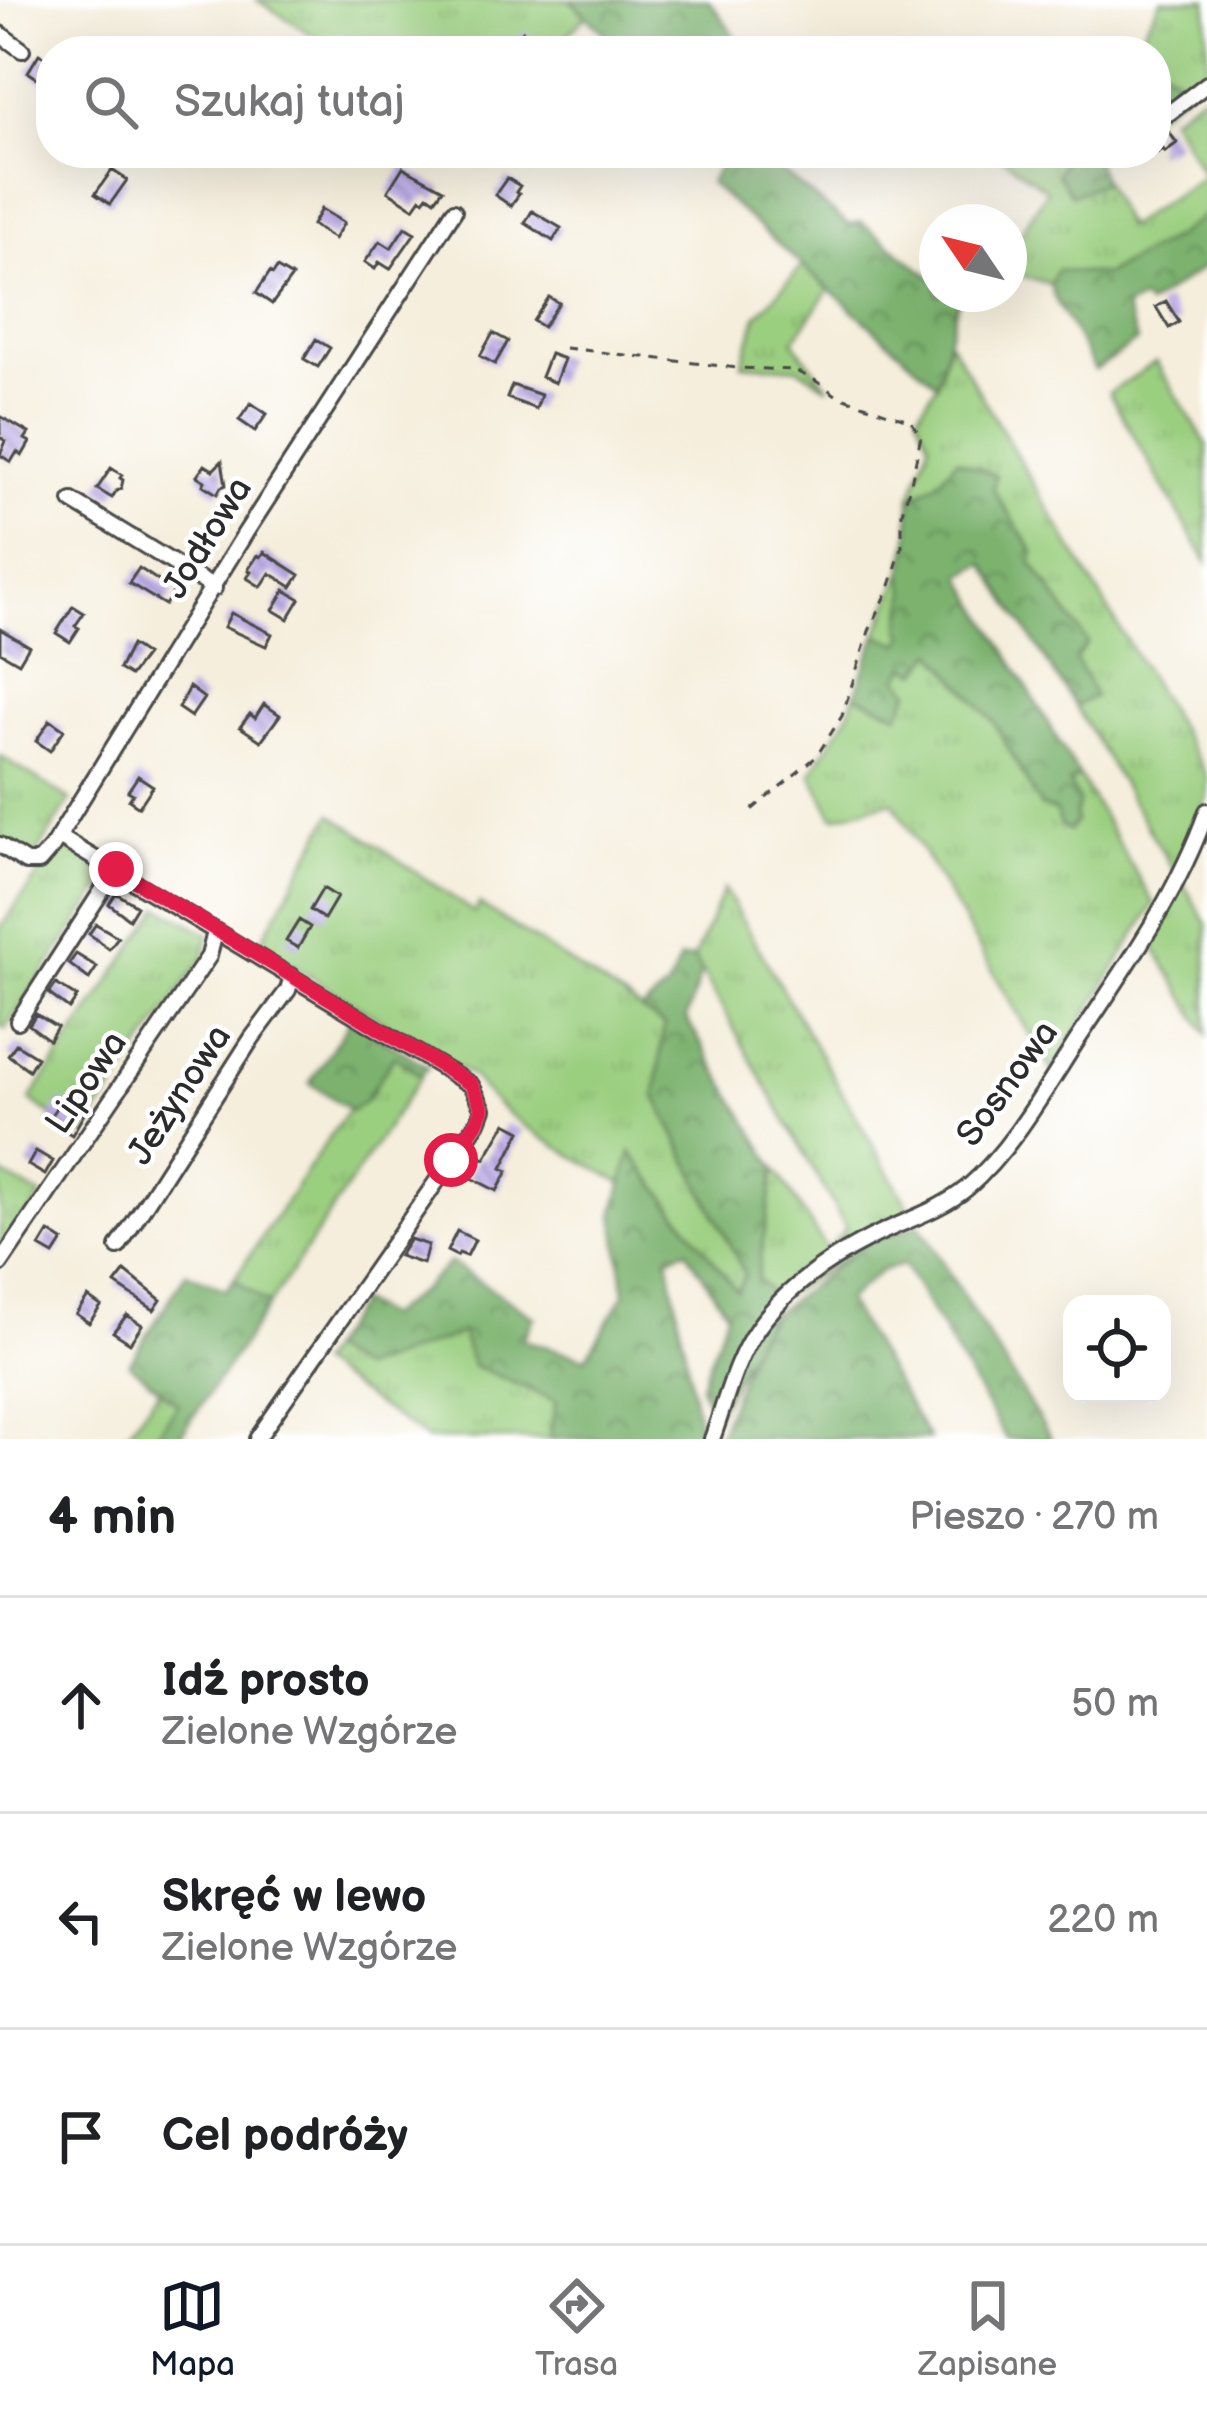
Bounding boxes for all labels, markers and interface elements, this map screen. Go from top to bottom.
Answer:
search box [36,36,1171,168]
icon: search [78,69,144,135]
text: Szukaj tutaj [174,75,405,130]
north arrow [919,204,1027,312]
street label: Jodłowa [154,469,262,607]
route end [89,842,143,896]
street label: Sosnowa [948,1013,1068,1155]
street label: Jeżynowa [119,1017,241,1173]
street label: Lipowa [37,1024,137,1142]
route start [424,1133,478,1187]
map controls [1063,1295,1171,1403]
button: locate [1063,1295,1171,1403]
text: 4 min [48,1487,176,1548]
text: Pieszo · 270 m [909,1494,1159,1541]
text: Idź prosto [162,1654,370,1709]
icon: ahead [48,1672,114,1738]
text: 50 m [1071,1681,1159,1728]
text: Zielone Wzgórze [162,1709,457,1756]
text: Skręć w lewo [162,1870,426,1925]
icon: left [48,1888,114,1954]
text: 220 m [1047,1897,1159,1944]
text: Zielone Wzgórze [162,1925,457,1972]
icon: arrive [48,2104,114,2170]
text: Cel podróży [162,2109,408,2164]
tab: Mapa [150,2273,235,2385]
tab: Trasa [535,2273,618,2385]
tab: Zapisane [918,2273,1057,2385]

